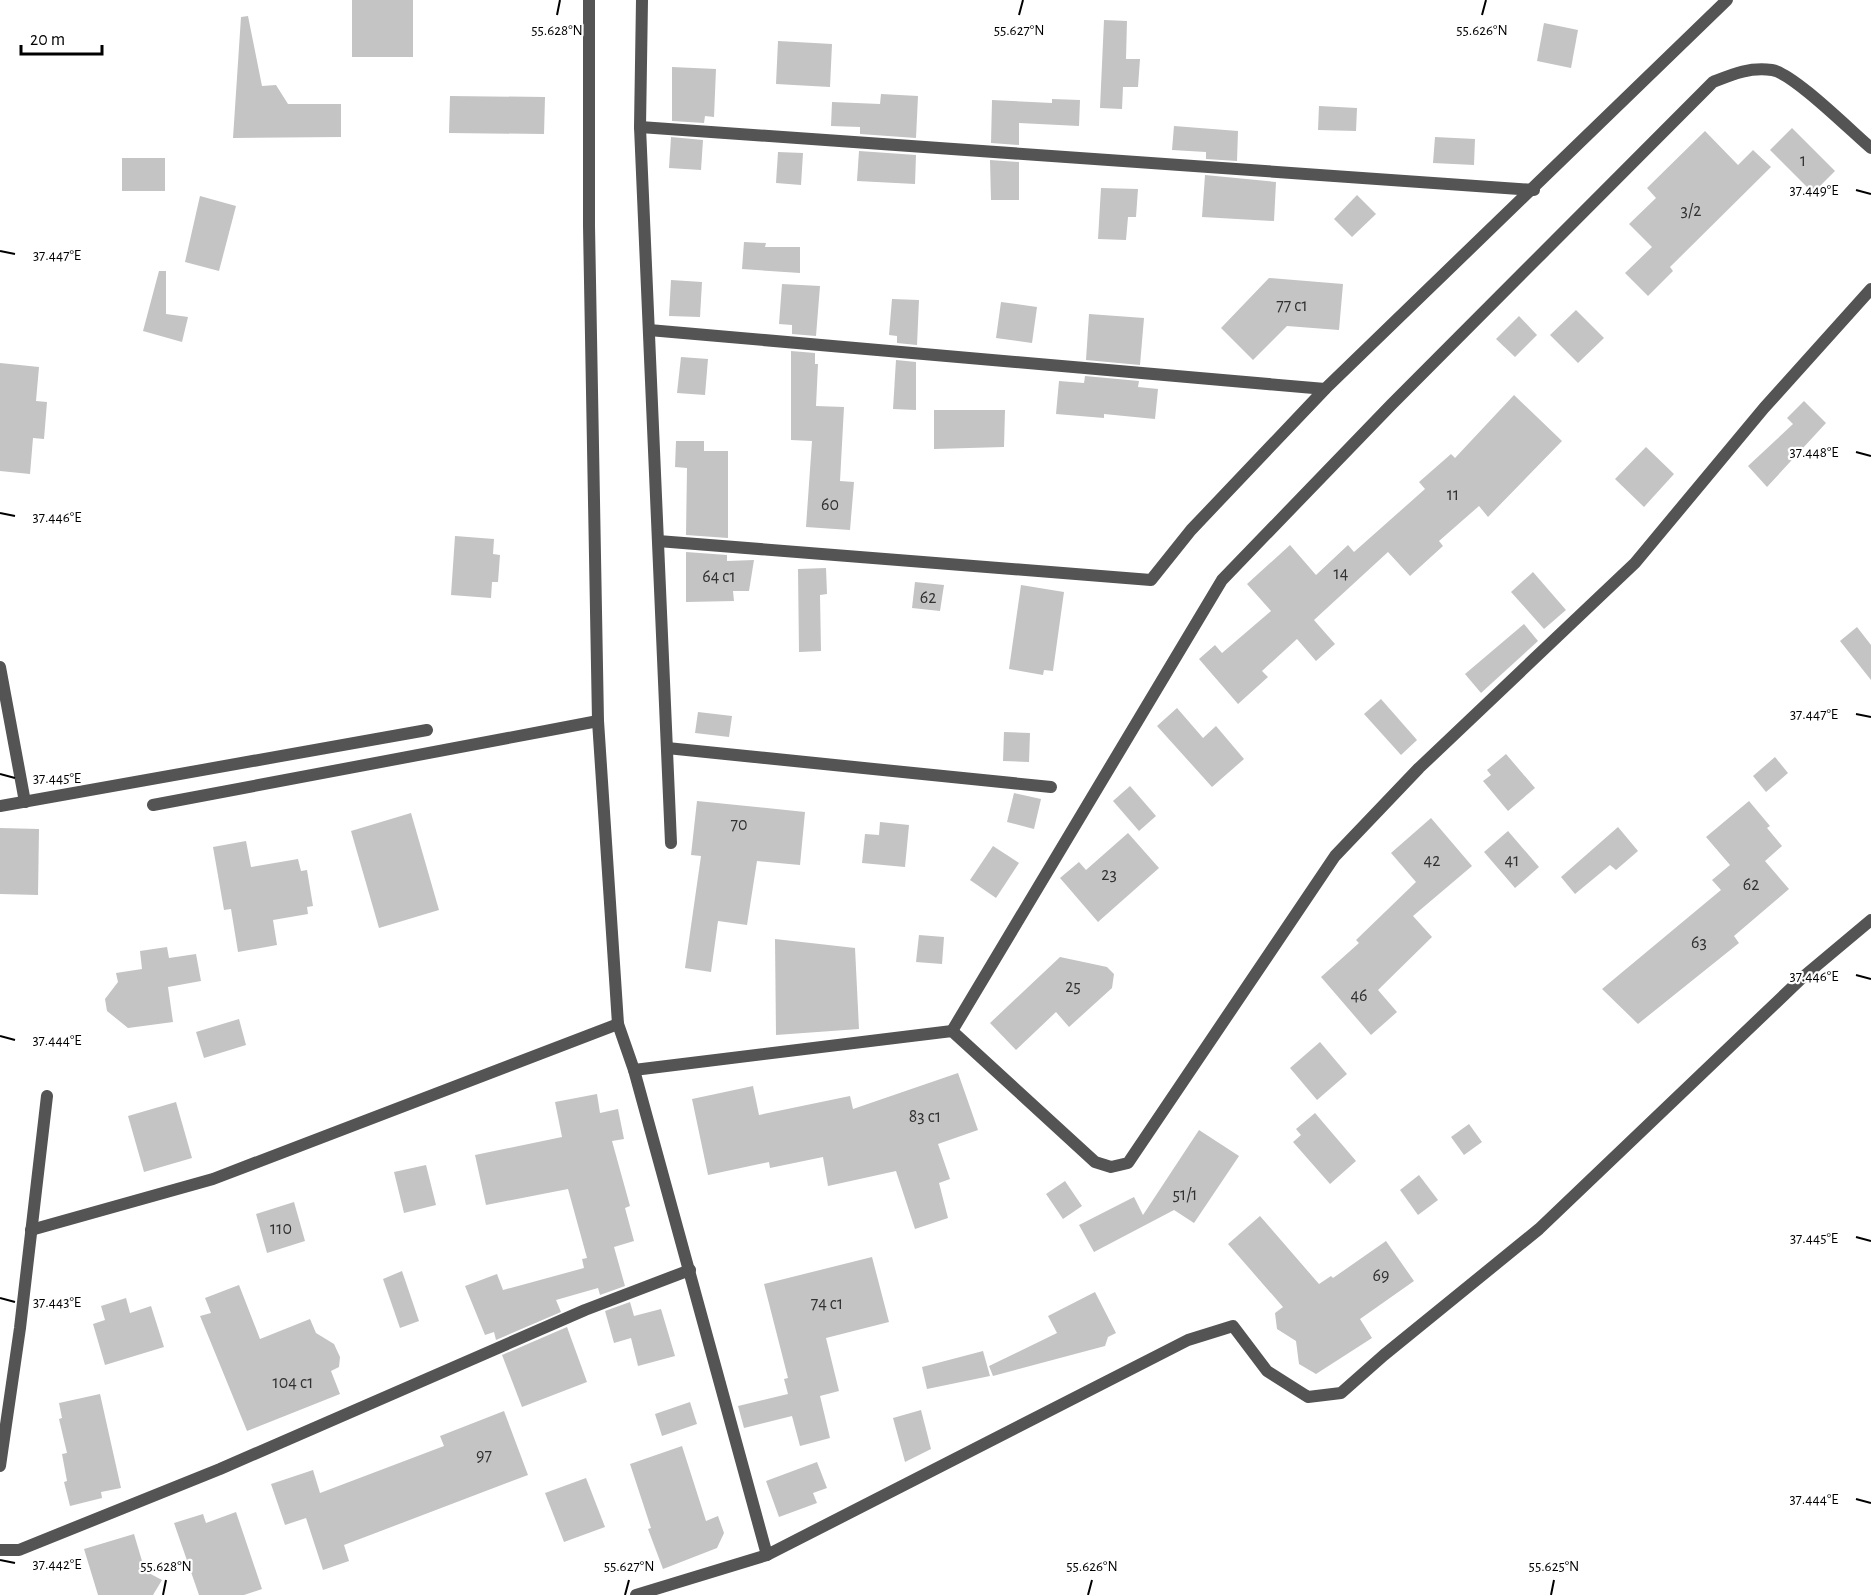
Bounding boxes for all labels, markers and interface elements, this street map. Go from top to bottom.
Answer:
scale bar [21,18,102,56]
text: 55.628°N [531,23,583,38]
text: 55.627°N [994,23,1044,38]
text: 55.626°N [1456,23,1508,38]
text: 20 m [30,31,65,49]
house number: 1 [1800,152,1806,170]
text: 37.449°E [1790,183,1838,198]
house number: 3/2 [1681,202,1701,220]
text: 37.447°E [33,248,81,263]
house number: 77 с1 [1276,297,1308,315]
text: 37.448°E [1789,445,1839,460]
house number: 11 [1447,486,1459,504]
house number: 60 [821,496,839,514]
text: 37.446°E [33,510,81,525]
house number: 14 [1334,565,1349,583]
house number: 64 с1 [702,568,736,586]
house number: 62 [920,589,936,607]
text: 37.447°E [1790,707,1838,722]
text: 37.445°E [33,771,81,786]
house number: 70 [730,816,748,834]
house number: 42 [1424,852,1440,870]
house number: 41 [1505,852,1519,870]
house number: 23 [1101,866,1117,884]
house number: 62 [1743,876,1759,894]
house number: 63 [1691,934,1707,952]
text: 37.446°E [1790,969,1838,984]
house number: 25 [1065,978,1081,996]
house number: 46 [1350,987,1368,1005]
text: 37.444°E [32,1033,82,1048]
house number: 83 с1 [909,1108,941,1126]
house number: 51/1 [1172,1186,1198,1204]
house number: 110 [270,1220,292,1238]
text: 37.445°E [1790,1231,1838,1246]
house number: 69 [1373,1267,1389,1285]
text: 37.443°E [33,1295,81,1310]
house number: 74 с1 [811,1295,843,1313]
house number: 104 с1 [273,1374,313,1392]
house number: 97 [476,1447,492,1465]
text: 37.444°E [1789,1492,1839,1507]
text: 37.442°E [33,1557,81,1572]
text: 55.628°N [140,1559,192,1574]
text: 55.627°N [604,1559,654,1574]
text: 55.626°N [1066,1559,1118,1574]
text: 55.625°N [1529,1559,1579,1574]

